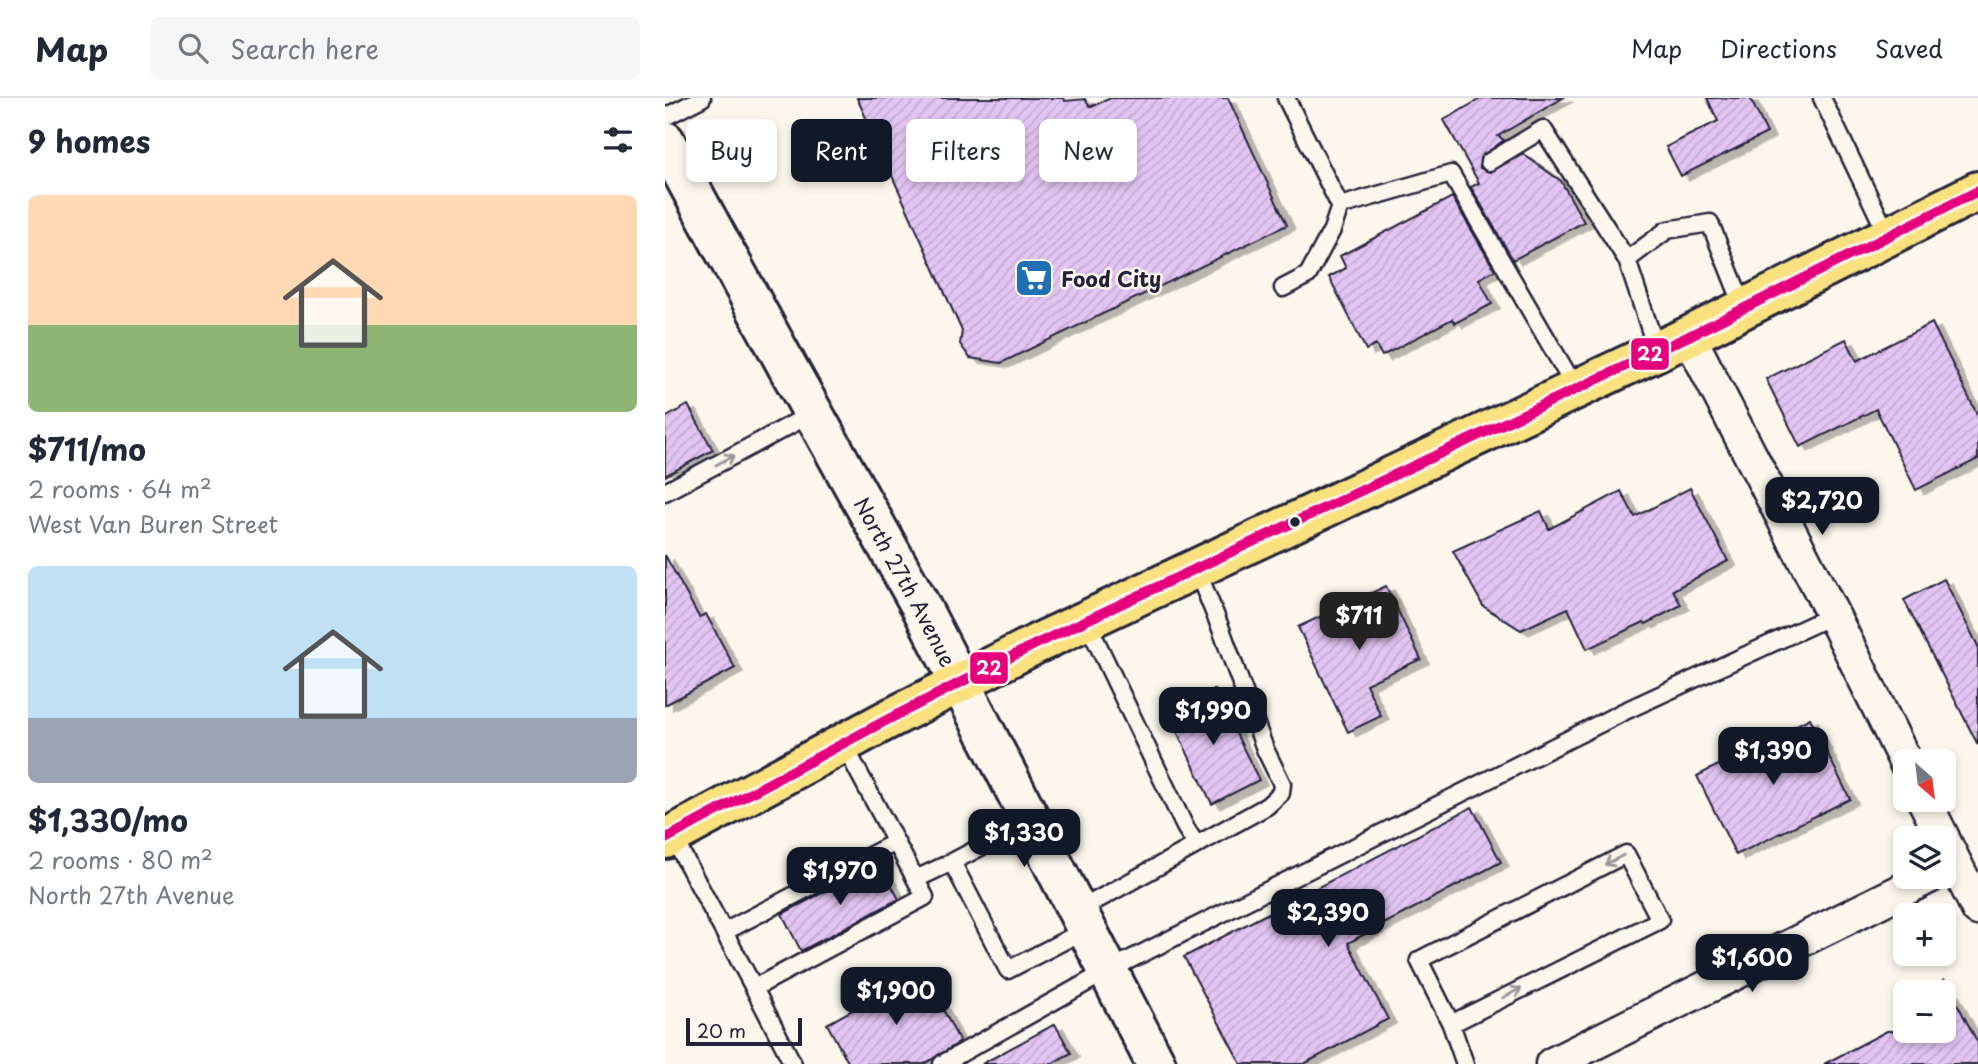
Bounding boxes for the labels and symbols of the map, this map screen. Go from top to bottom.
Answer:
supermarket icon: Food City [1013,257,1055,299]
place label: Food City [1061,262,1161,294]
line badge: 22 [1630,337,1670,371]
text: 22 [1637,339,1663,367]
one-way arrow [715,452,735,466]
pin: $2,720 [1765,478,1879,537]
street label: North 27th Avenue [847,491,965,672]
unlabelled marker [1288,515,1302,529]
pin: $711 [1318,592,1400,652]
line badge: 22 [969,651,1009,685]
text: 22 [976,653,1002,681]
pin: $1,990 [1156,688,1270,747]
pin: $1,390 [1716,728,1830,787]
north arrow [1893,749,1957,812]
pin: $1,330 [967,810,1081,869]
pin: $1,970 [783,848,897,907]
one-way arrow [1604,854,1625,868]
pin: $2,390 [1271,890,1385,949]
pin: $1,600 [1695,934,1809,994]
pin: $1,900 [839,968,953,1027]
one-way arrow [1501,986,1522,1000]
scale bar [686,1015,801,1047]

